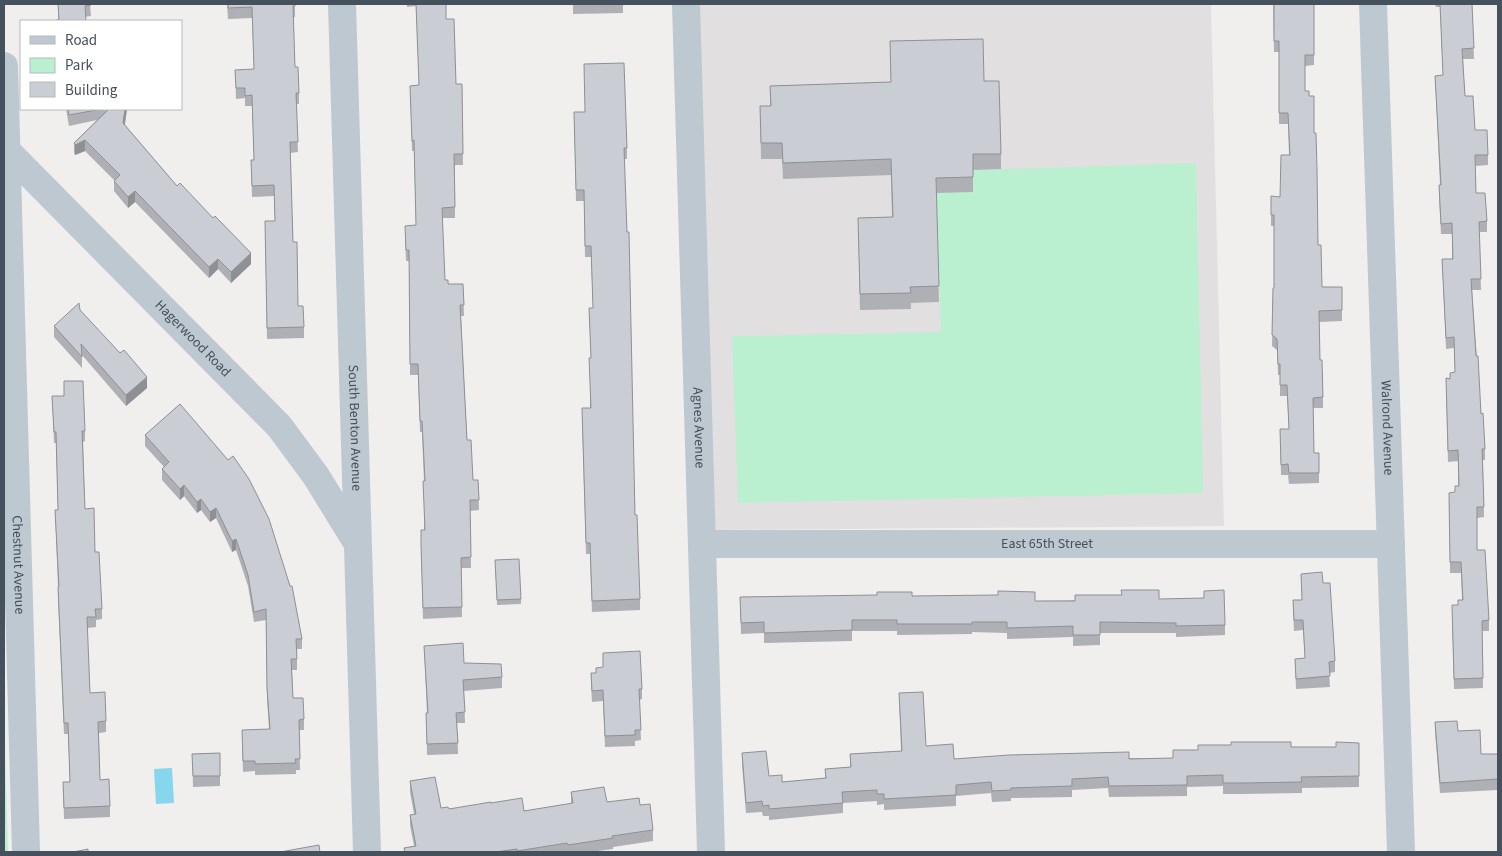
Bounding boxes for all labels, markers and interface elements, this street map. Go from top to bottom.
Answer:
legend [20,20,182,110]
text: Road [65,30,97,51]
text: Park [65,55,94,76]
text: Building [65,80,118,101]
street label: Hagerwood Road [150,296,235,382]
street label: South Benton Avenue [343,364,366,491]
street label: Walrond Avenue [1375,380,1399,476]
street label: Agnes Avenue [687,387,710,469]
street label: Chestnut Avenue [7,515,29,615]
street label: East 65th Street [1001,534,1093,554]

